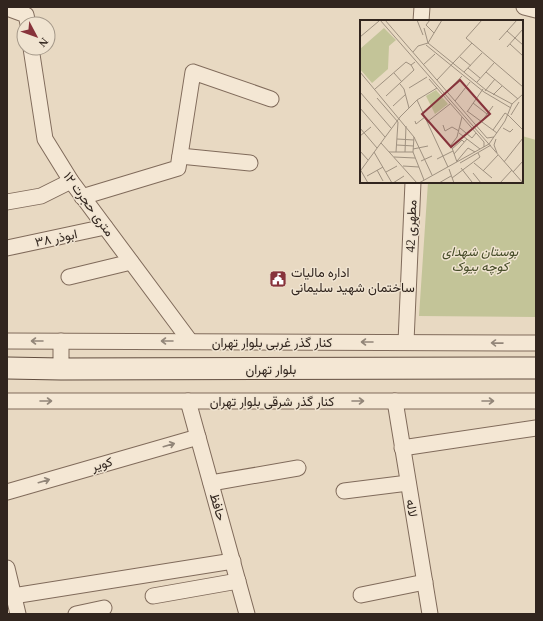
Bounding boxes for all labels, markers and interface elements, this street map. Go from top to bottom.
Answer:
north arrow [16,16,56,56]
inset map [360,20,523,183]
text: N [36,36,51,50]
street label: ۱۲ متری حجرت [60,169,117,240]
street label: مطهری 42 [403,199,420,253]
street label: ۳۸ ابوذر [34,226,79,251]
park label: بوستان شهدای کوچه بیوک [442,244,519,276]
place label: اداره مالیات ساختمان شهید سلیمانی [291,265,415,296]
public building icon: اداره مالیات ساختمان شهید سلیمانی [268,269,288,289]
street label: کنار گذر غربی بلوار تهران [212,335,333,351]
one-way arrow [31,337,44,345]
one-way arrow [161,337,174,345]
one-way arrow [361,338,374,346]
one-way arrow [491,339,504,347]
street label: بلوار تهران [246,362,297,378]
street label: کنار گذر شرقی بلوار تهران [210,394,334,410]
one-way arrow [39,397,52,405]
one-way arrow [351,397,364,405]
one-way arrow [481,397,494,405]
one-way arrow [163,441,176,448]
street label: کویر [89,454,115,475]
one-way arrow [38,477,51,484]
street label: حافظ [207,491,229,523]
street label: لاله [403,498,421,518]

